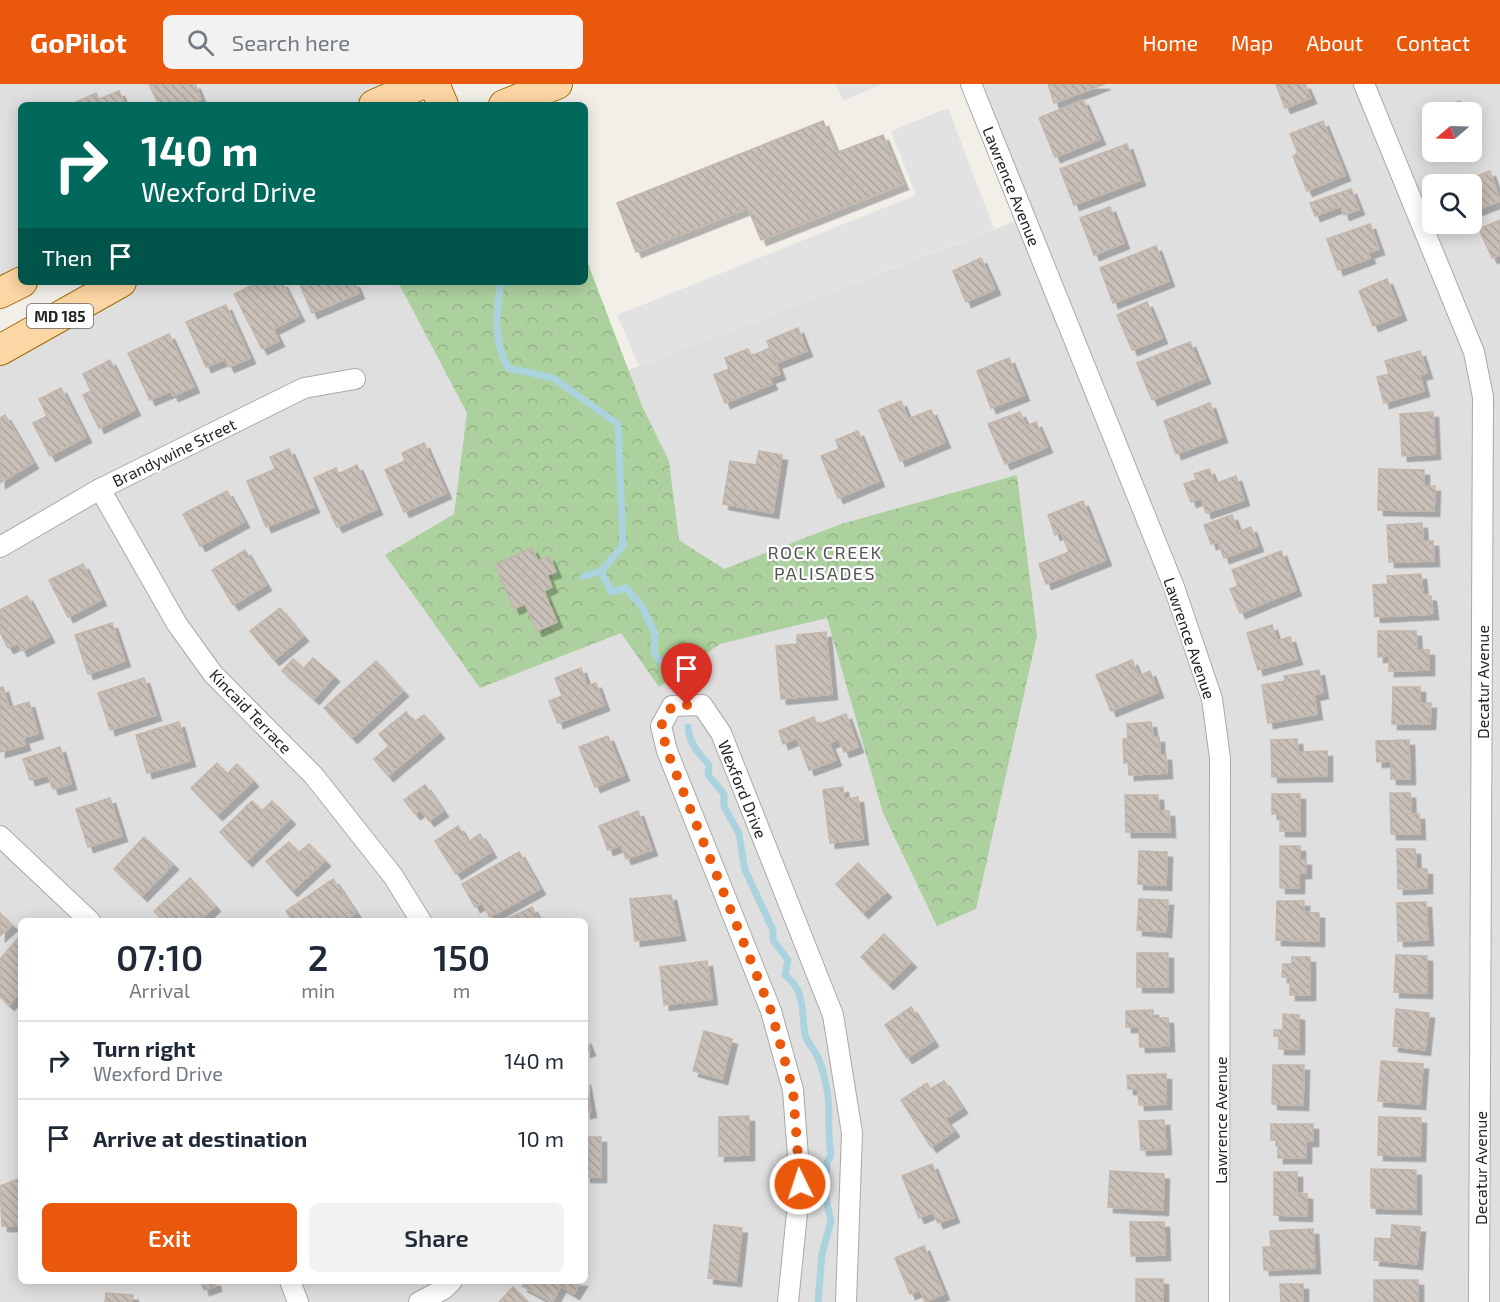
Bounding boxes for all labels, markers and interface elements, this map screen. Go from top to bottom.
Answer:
search box [163,15,583,69]
text: GoPilot [30,25,127,59]
icon: search [184,26,217,59]
text: Search here [232,29,350,55]
text: Home [1142,30,1198,55]
text: Map [1231,30,1273,55]
text: About [1306,30,1363,55]
text: Contact [1396,30,1470,55]
north arrow [1422,102,1482,162]
map controls [1422,102,1482,234]
street label: Lawrence Avenue [979,123,1045,249]
text: 140 m [141,124,258,174]
icon: right [42,126,120,204]
button: search [1422,174,1482,234]
text: Wexford Drive [141,175,316,207]
icon: arrive [104,240,137,273]
text: Then [42,244,92,270]
road number: MD 185 [27,304,93,328]
street label: Brandywine Street [109,414,239,490]
district label: ROCK CREEK PALISADES [767,541,883,584]
street label: Lawrence Avenue [1160,575,1220,701]
street label: Decatur Avenue [1473,625,1492,739]
pin [661,643,712,705]
icon: arrive [670,652,703,685]
street label: Kincaid Terrace [206,665,296,757]
street label: Wexford Drive [715,737,771,841]
text: 07:10 [116,935,203,978]
text: 2 [308,935,329,978]
text: 150 [433,935,490,978]
text: Arrival [129,978,190,1002]
text: min [301,978,335,1002]
text: m [453,978,470,1002]
text: Turn right [93,1035,195,1061]
icon: right [42,1044,75,1077]
text: 140 m [504,1047,564,1073]
street label: Lawrence Avenue [1211,1056,1230,1184]
text: Wexford Drive [93,1061,223,1085]
street label: Decatur Avenue [1471,1111,1490,1225]
icon: arrive [42,1122,75,1155]
text: Arrive at destination [93,1125,307,1151]
text: 10 m [518,1125,564,1151]
position arrow [768,1152,832,1216]
button: Exit [42,1203,297,1272]
button: Share [309,1203,564,1272]

